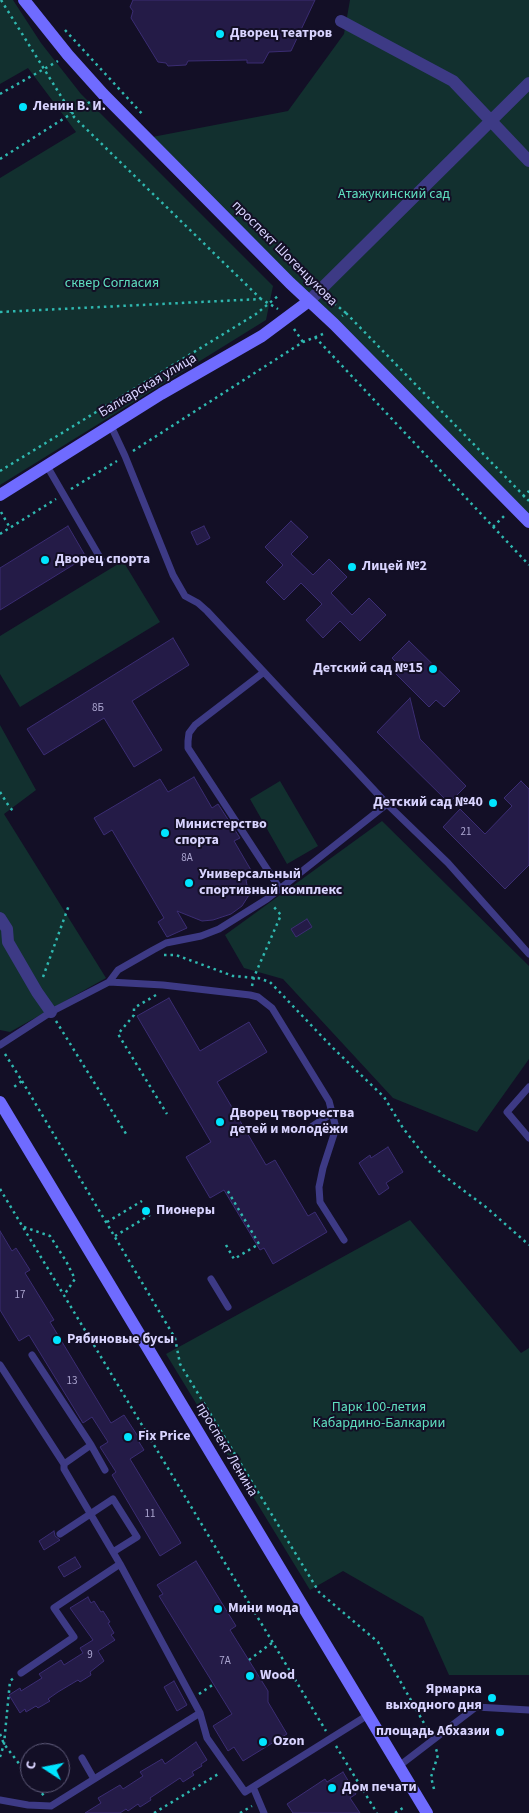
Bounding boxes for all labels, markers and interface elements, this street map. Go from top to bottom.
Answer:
place label: Дворец театров [230,26,332,42]
marker: Дворец театров [214,28,226,40]
place label: Ленин В. И. [33,99,106,115]
marker: Ленин В. И. [17,101,29,113]
park label: Атажукинский сад [338,187,450,203]
street label: проспект Шогенцукова [228,198,340,310]
park label: сквер Согласия [65,276,159,292]
street label: Балкарская улица [96,350,200,422]
place label: Дворец спорта [55,552,150,568]
marker: Дворец спорта [39,554,51,566]
place label: Лицей №2 [362,559,427,575]
marker: Лицей №2 [346,561,358,573]
place label: Детский сад №15 [313,661,423,677]
marker: Детский сад №15 [427,663,439,675]
house number: 8Б [92,702,104,716]
place label: Детский сад №40 [373,795,483,811]
marker: Детский сад №40 [487,797,499,809]
place label: Министерство спорта [175,817,267,850]
house number: 21 [461,826,471,840]
marker: Министерство спорта [159,827,171,839]
house number: 8А [181,852,193,866]
place label: Универсальный спортивный комплекс [199,867,342,900]
marker: Универсальный спортивный комплекс [183,877,195,889]
place label: Дворец творчества детей и молодёжи [230,1106,354,1138]
marker: Дворец творчества детей и молодёжи [214,1116,226,1128]
place label: Пионеры [156,1203,215,1219]
marker: Пионеры [140,1205,152,1217]
house number: 17 [15,1289,25,1303]
place label: Рябиновые бусы [67,1332,174,1348]
marker: Рябиновые бусы [51,1334,63,1346]
house number: 13 [67,1375,77,1389]
street label: проспект Ленина [191,1400,261,1500]
park label: Парк 100-летия Кабардино-Балкарии [313,1400,445,1432]
place label: Fix Price [138,1429,190,1445]
marker: Fix Price [122,1431,134,1443]
house number: 11 [145,1508,155,1522]
place label: Мини мода [228,1601,299,1617]
marker: Мини мода [212,1603,224,1615]
house number: 9 [87,1649,93,1663]
house number: 7А [219,1655,231,1669]
place label: Wood [260,1668,295,1684]
marker: Wood [244,1670,256,1682]
place label: Ярмарка выходного дня [385,1682,482,1714]
marker: Ярмарка выходного дня [486,1692,498,1704]
place label: площадь Абхазии [376,1724,490,1740]
marker: площадь Абхазии [494,1726,506,1738]
place label: Ozon [273,1734,304,1750]
marker: Ozon [257,1736,269,1748]
north arrow [20,1743,70,1793]
text: С [21,1759,42,1771]
place label: Дом печати [342,1780,417,1796]
marker: Дом печати [326,1782,338,1794]

